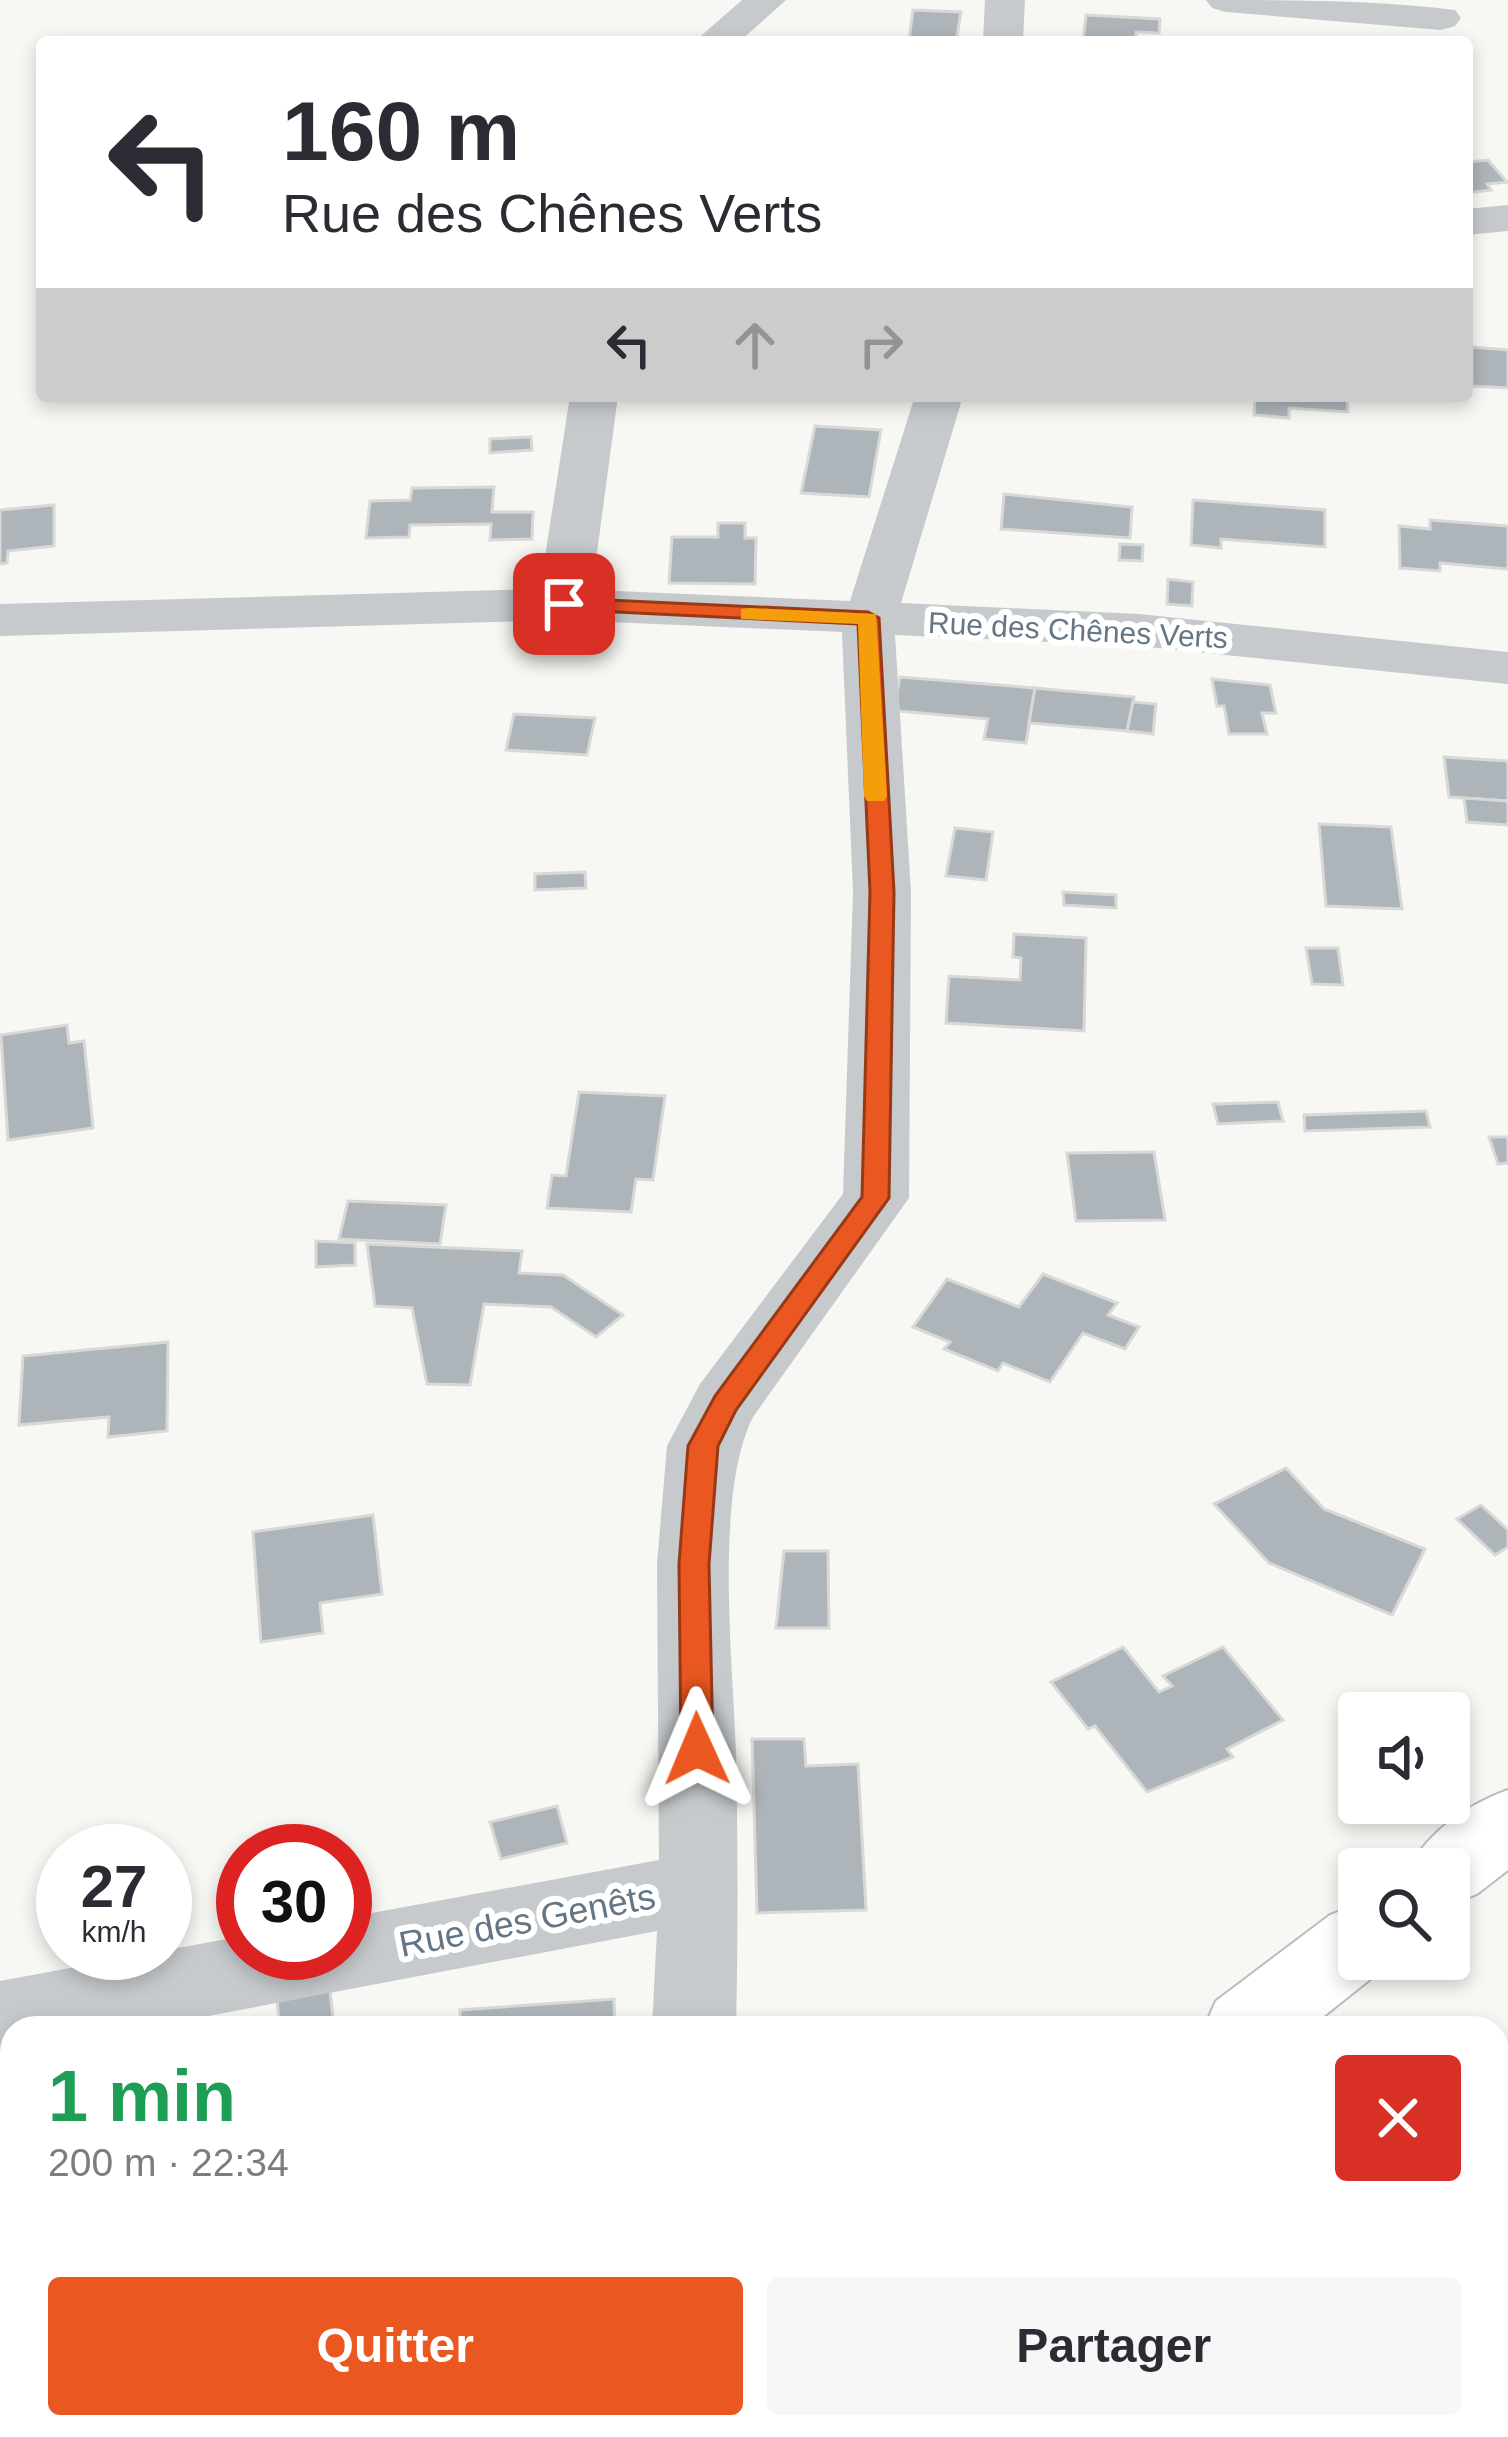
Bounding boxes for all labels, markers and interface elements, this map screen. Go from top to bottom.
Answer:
icon: left [84,84,240,240]
text: 160 m [282,84,520,178]
text: Rue des Chênes Verts [282,183,822,243]
icon: left [596,312,662,378]
icon: ahead [722,312,788,378]
icon: right [848,312,914,378]
pin [513,553,615,655]
icon: arrive [531,571,597,637]
street label: Rue des Chênes Verts [927,606,1229,654]
position arrow [634,1686,760,1812]
map controls [1338,1692,1470,1980]
button: sound [1338,1692,1470,1824]
speed limit sign: 30 [216,1824,372,1980]
button: search [1338,1848,1470,1980]
text: 27 [81,1853,147,1920]
street label: Rue des Genêts [395,1875,659,1965]
text: km/h [81,1915,147,1948]
button: close [1335,2055,1461,2181]
text: 1 min [48,2056,236,2136]
text: 200 m · 22:34 [48,2141,289,2184]
button: Quitter [48,2277,743,2415]
button: Partager [767,2277,1461,2415]

